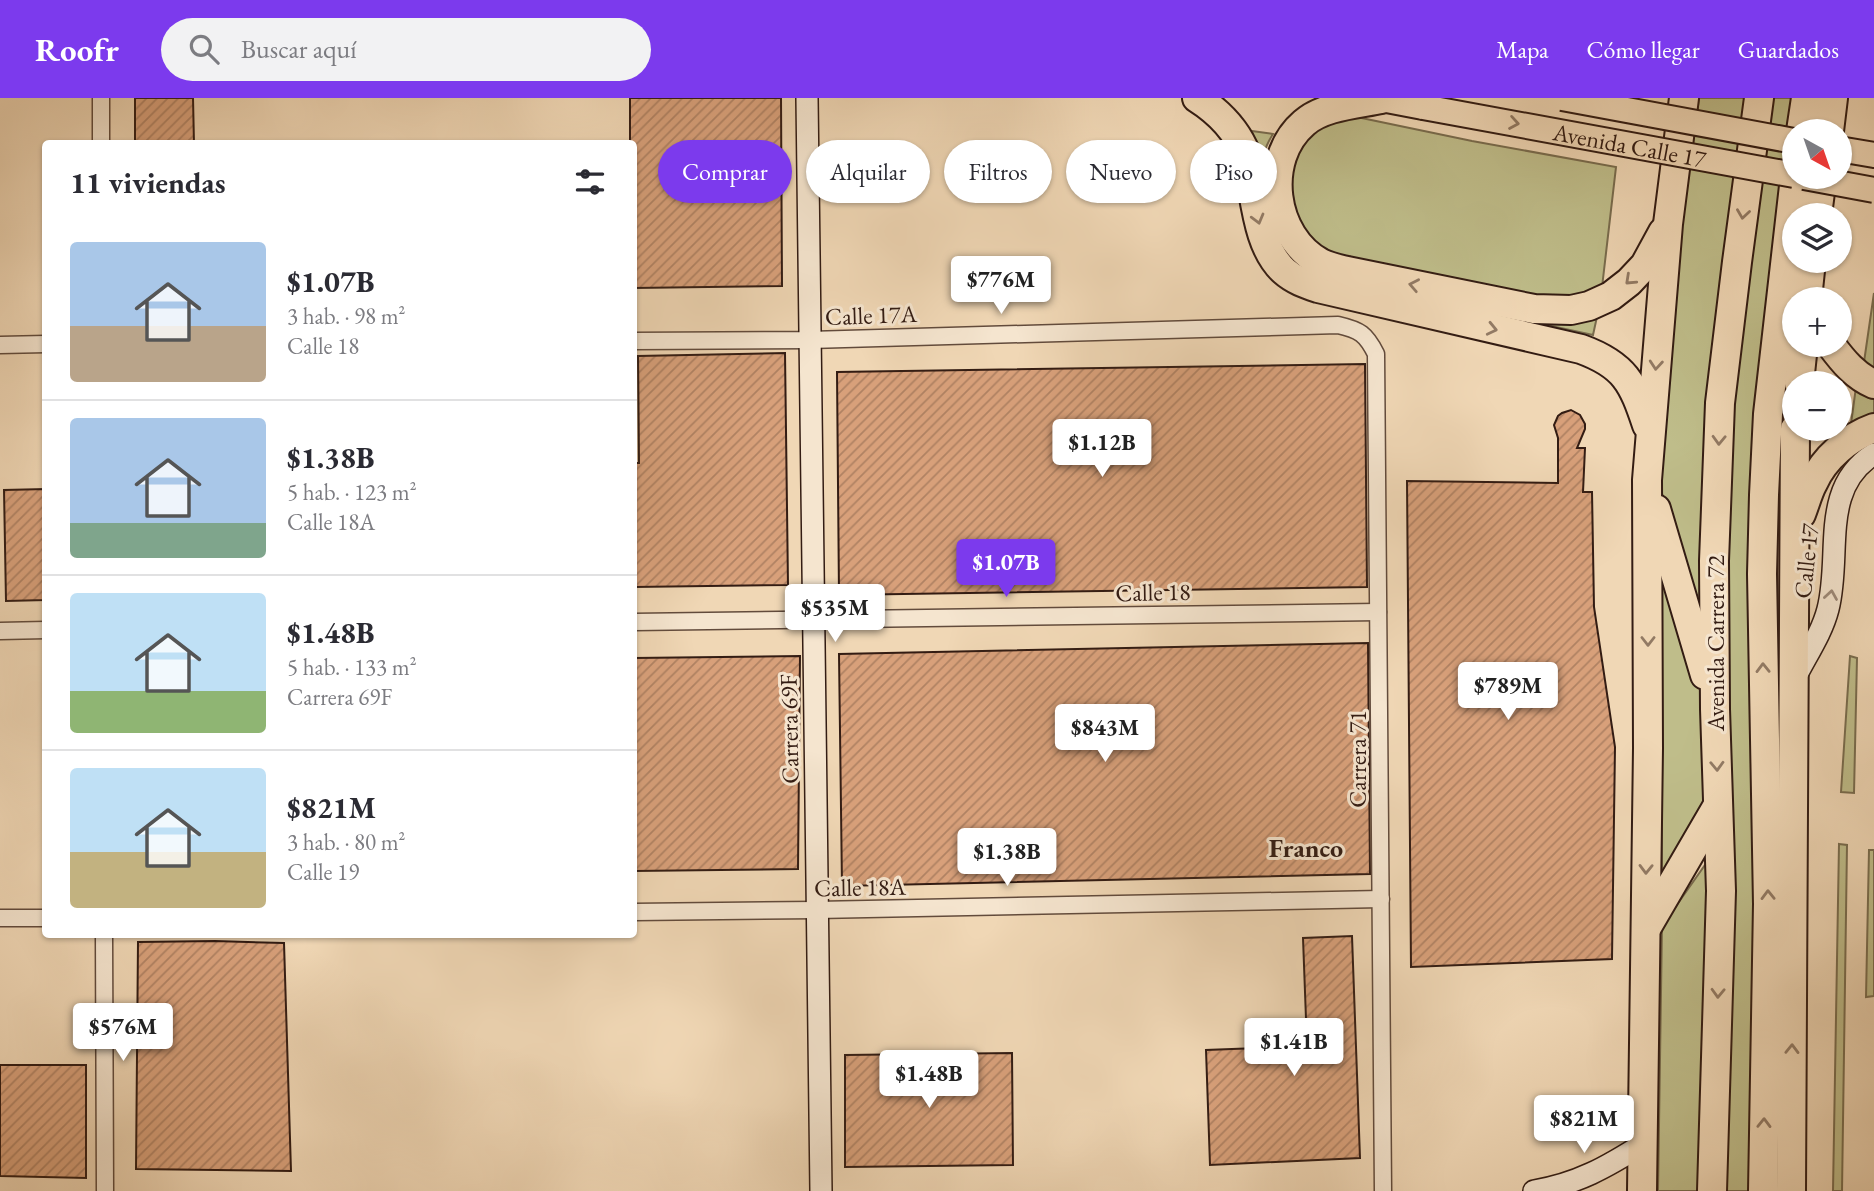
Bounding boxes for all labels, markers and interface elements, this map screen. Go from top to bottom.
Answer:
search box [161,18,651,81]
text: Roofr [35,28,119,71]
icon: search [185,30,223,68]
text: Buscar aquí [241,32,357,66]
text: Mapa [1496,34,1549,65]
text: Cómo llegar [1587,34,1700,65]
text: Guardados [1738,34,1839,65]
one-way arrow [1508,115,1520,130]
street label: Avenida Calle 17 [1550,115,1709,174]
north arrow [1782,119,1852,189]
map controls [1782,119,1852,441]
chip: Comprar [658,140,792,203]
chip: Alquilar [806,140,930,203]
chip: Filtros [944,140,1052,203]
chip: Nuevo [1066,140,1176,203]
chip: Piso [1190,140,1277,203]
text: 11 viviendas [70,163,226,202]
icon: filters [571,163,609,201]
button: layers [1782,203,1852,273]
one-way arrow [1736,208,1751,220]
one-way arrow [1250,213,1264,225]
pin: $776M [952,256,1050,316]
text: $1.07B [287,262,375,301]
text: $776M [967,264,1035,294]
icon: home [126,270,210,354]
one-way arrow [1625,271,1638,284]
one-way arrow [1408,278,1420,293]
button: + [1782,287,1852,357]
street label: Calle 17A [825,298,918,332]
text: 3 hab. · 98 m² [287,301,406,331]
one-way arrow [1486,321,1498,335]
text: Calle 18 [287,331,359,361]
one-way arrow [1649,360,1664,371]
button: − [1782,371,1852,441]
pin: $1.12B [1045,420,1159,479]
text: $1.12B [1068,427,1136,457]
one-way arrow [1711,435,1726,446]
text: $1.38B [287,438,375,477]
icon: home [126,446,210,530]
text: 5 hab. · 123 m² [287,477,417,507]
text: Calle 18A [287,507,375,537]
street label: Calle 17 [1787,521,1825,600]
pin: $1.07B [949,540,1063,599]
text: $1.07B [972,547,1040,577]
street label: Avenida Carrera 72 [1700,554,1731,732]
street label: Calle 18 [1115,576,1191,608]
pin: $535M [786,584,884,644]
one-way arrow [1823,589,1838,601]
text: $535M [801,592,869,622]
text: $1.48B [287,613,375,652]
icon: home [126,621,210,705]
one-way arrow [1640,637,1656,647]
text: 5 hab. · 133 m² [287,652,417,682]
pin: $789M [1459,662,1557,722]
one-way arrow [1755,662,1771,673]
text: $789M [1474,670,1542,700]
street label: Carrera 69F [773,674,805,784]
text: Carrera 69F [287,682,392,712]
pin: $843M [1056,704,1154,764]
street label: Carrera 71 [1342,710,1373,808]
text: $843M [1071,712,1139,742]
one-way arrow [1709,760,1724,771]
text: $821M [287,788,376,827]
icon: home [126,796,210,880]
text: 3 hab. · 80 m² [287,827,406,857]
pin: $1.38B [950,828,1064,888]
district label: Franco [1269,831,1343,865]
text: $1.38B [973,836,1041,866]
text: Calle 19 [287,857,359,887]
one-way arrow [1639,864,1654,875]
street label: Calle 18A [814,871,907,903]
one-way arrow [1760,890,1776,900]
one-way arrow [1710,988,1726,999]
pin: $576M [74,1004,172,1063]
text: $576M [89,1011,157,1041]
pin: $1.41B [1237,1018,1351,1078]
text: $1.41B [1260,1026,1328,1056]
one-way arrow [1784,1044,1800,1054]
pin: $1.48B [872,1051,986,1110]
text: $1.48B [895,1058,963,1088]
pin: $821M [1535,1096,1633,1155]
text: $821M [1550,1103,1618,1133]
one-way arrow [1756,1117,1772,1128]

